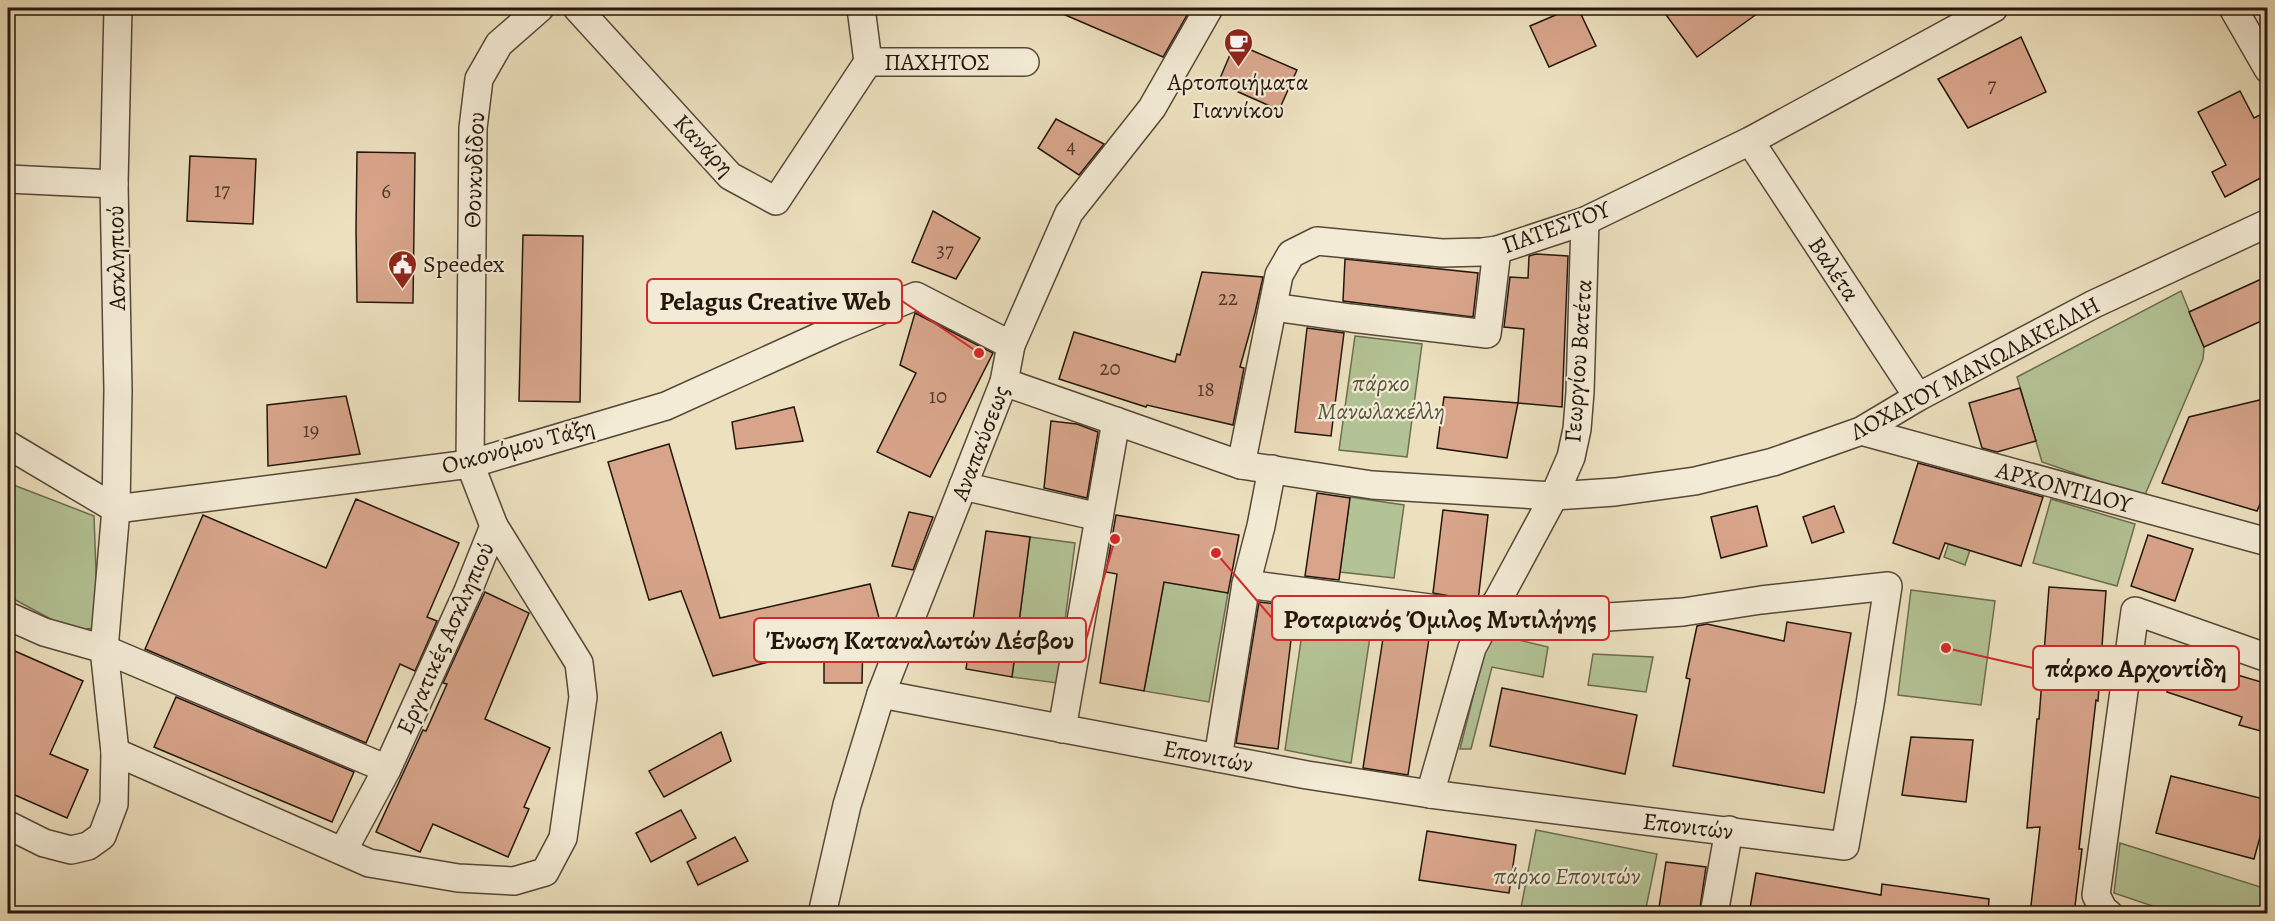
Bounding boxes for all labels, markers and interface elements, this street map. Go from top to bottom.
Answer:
cafe icon: Αρτοποιήματα Γιαννίκου [1222,26,1254,68]
street label: ΠΑΧΗΤΟΣ [884,46,990,78]
place label: Αρτοποιήματα Γιαννίκου [1166,66,1309,126]
house number: 7 [1988,71,1997,99]
street label: Κανάρη [666,107,742,183]
street label: Θουκυδίδου [456,111,492,229]
house number: 4 [1066,132,1076,160]
house number: 17 [214,176,230,204]
house number: 6 [381,177,391,205]
street label: ΠΑΤΕΣΤΟΥ [1498,192,1615,261]
street label: Ασκληπιού [99,205,133,312]
street label: Βαλέτα [1801,230,1867,308]
house number: 37 [936,236,954,264]
public building icon: Speedex [386,248,418,290]
place label: Speedex [423,248,505,280]
street label: Γεωργίου Βατέτα [1556,278,1600,444]
callout: Pelagus Creative Web [647,279,902,323]
text: Pelagus Creative Web [659,284,891,319]
house number: 22 [1218,284,1238,312]
street label: ΛΟΧΑΓΟΥ ΜΑΝΩΛΑΚΕΛΛΗ [1844,289,2105,448]
house number: 20 [1099,354,1121,382]
park label: πάρκο Μανωλακέλλη [1317,367,1445,427]
house number: 18 [1197,375,1215,403]
street label: Αναπαύσεως [943,381,1017,506]
house number: 10 [929,382,947,410]
street label: Οικονόμου Τάξη [438,410,598,482]
house number: 19 [303,416,319,444]
street label: ΑΡΧΟΝΤΙΔΟΥ [1992,453,2137,521]
street label: Εργατικές Ασκληπιού [388,537,502,739]
callout: Ροταριανός Όμιλος Μυτιλήνης [1272,596,1609,640]
text: Ροταριανός Όμιλος Μυτιλήνης [1283,602,1597,637]
callout: Ένωση Καταναλωτών Λέσβου [754,618,1086,662]
text: Ένωση Καταναλωτών Λέσβου [766,623,1074,658]
callout: πάρκο Αρχοντίδη [2033,646,2239,690]
text: πάρκο Αρχοντίδη [2045,651,2227,686]
street label: Επονιτών [1160,732,1256,780]
street label: Επονιτών [1641,805,1735,847]
park label: πάρκο Επονιτών [1494,860,1641,892]

